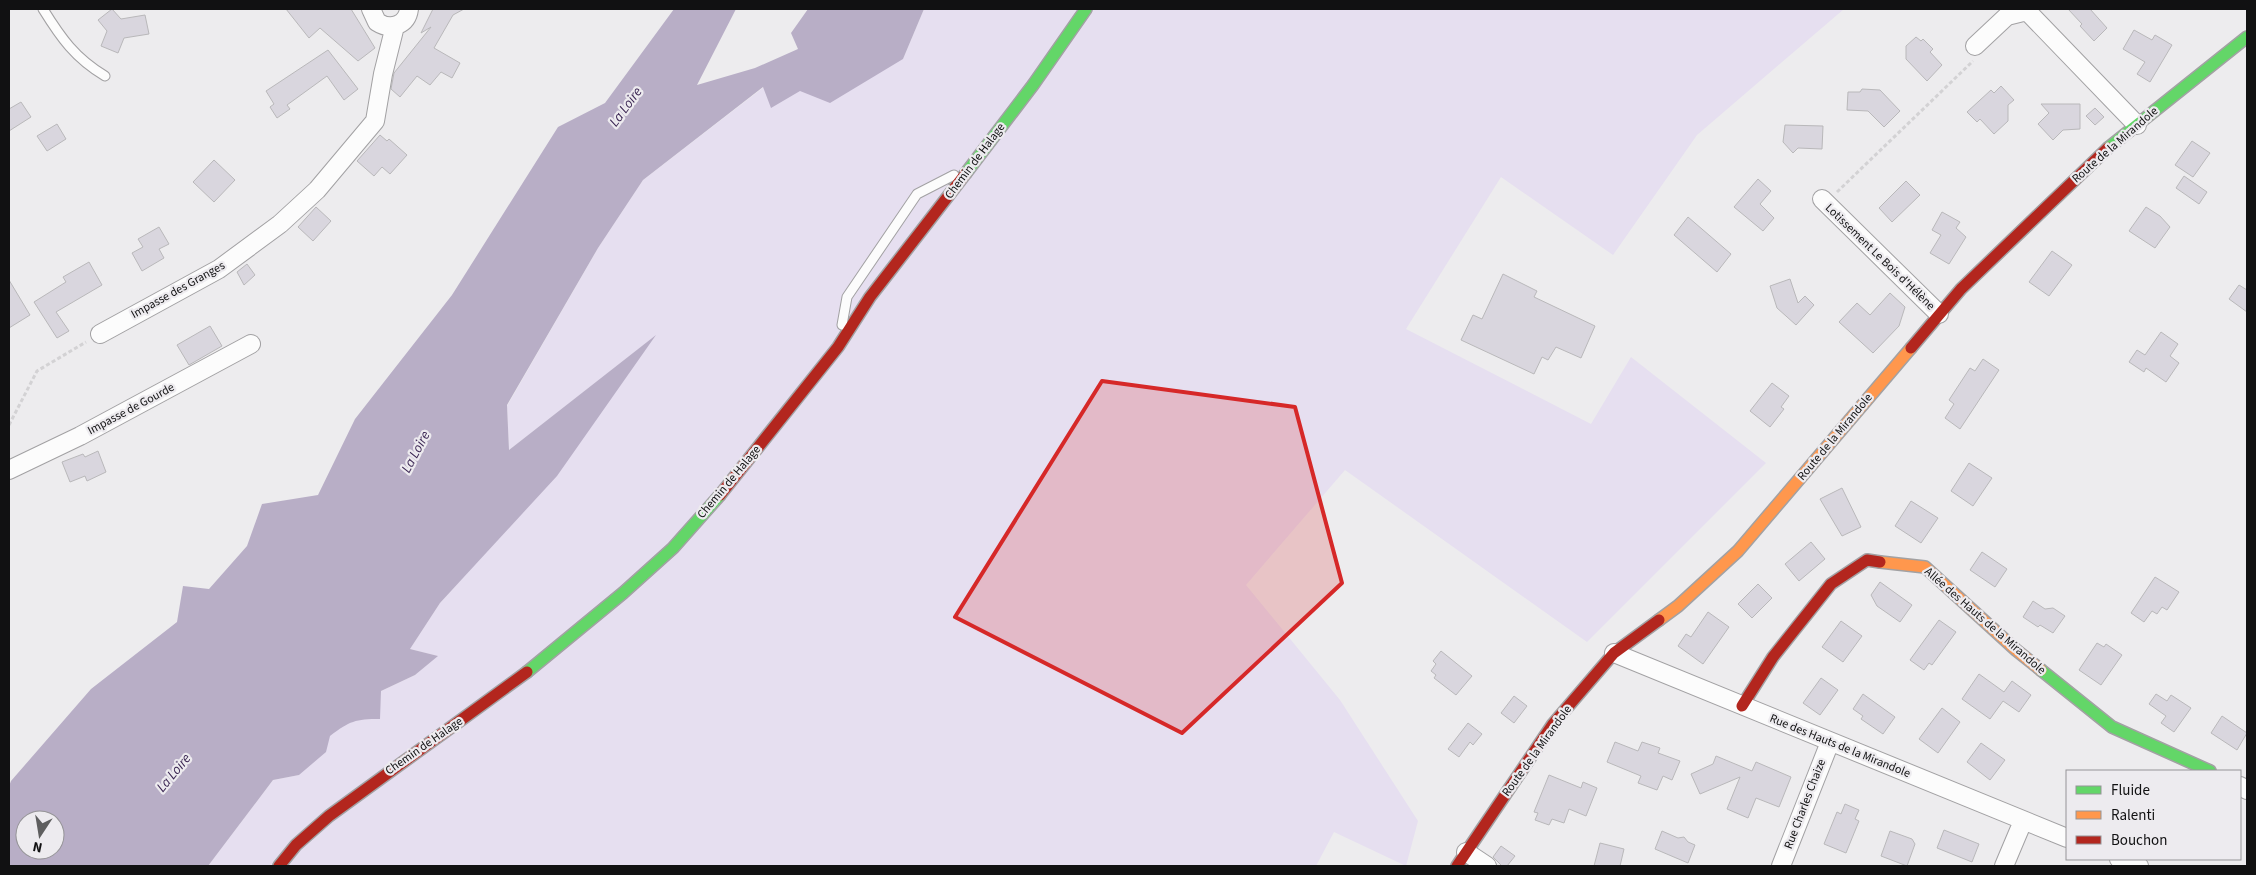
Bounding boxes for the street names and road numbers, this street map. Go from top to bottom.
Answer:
street label: Route de la Mirandole [2068,103,2162,187]
street label: Chemin de Halage [941,120,1009,202]
street label: Lotissement Le Bois d'Hélène [1821,200,1939,314]
street label: Impasse des Granges [128,257,228,323]
street label: Impasse de Gourde [85,379,177,439]
street label: Route de la Mirandole [1794,390,1877,484]
street label: Chemin de Halage [693,442,765,522]
street label: Allée des Hauts de la Mirandole [1921,564,2049,678]
street label: Route de la Mirandole [1498,702,1576,800]
street label: Rue des Hauts de la Mirandole [1767,710,1913,782]
street label: Chemin de Halage [382,713,466,779]
street label: Rue Charles Chaize [1780,757,1830,851]

